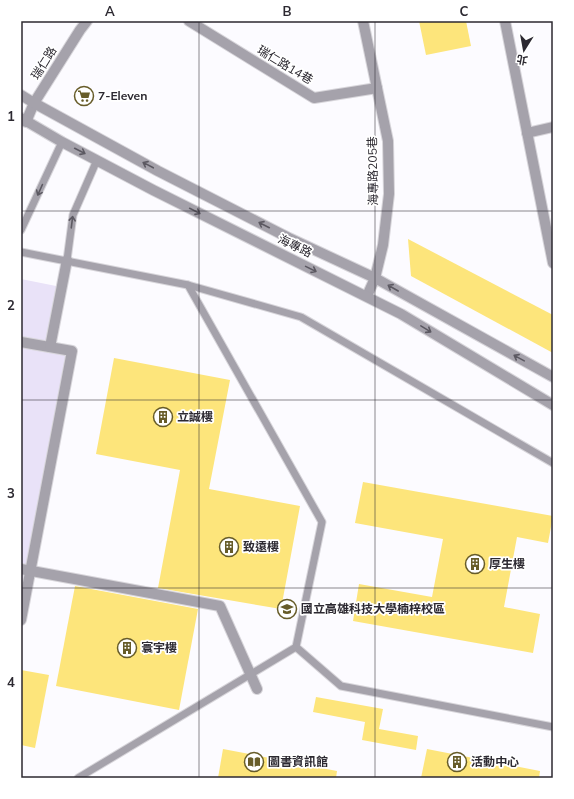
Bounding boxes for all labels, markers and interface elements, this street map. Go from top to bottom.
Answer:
text: A [105,3,115,19]
text: B [283,3,292,19]
text: C [460,3,469,19]
north arrow [504,30,544,70]
street label: 瑞仁路14巷 [255,42,316,87]
street label: 瑞仁路 [28,43,59,82]
text: 北 [515,52,529,68]
supermarket icon: 7-Eleven [73,85,95,107]
place label: 7-Eleven [98,88,147,103]
text: 1 [7,108,15,124]
street label: 海專路205巷 [364,136,381,206]
one-way arrow [73,148,85,155]
one-way arrow [142,161,154,169]
one-way arrow [36,184,43,196]
one-way arrow [189,208,201,215]
one-way arrow [68,216,76,229]
one-way arrow [258,221,270,228]
street label: 海專路 [276,231,315,260]
one-way arrow [305,266,317,273]
one-way arrow [387,284,399,292]
text: 2 [7,297,15,313]
one-way arrow [420,325,432,333]
one-way arrow [513,354,525,361]
building icon: 立誠樓 [152,406,174,428]
place label: 立誠樓 [177,409,213,424]
text: 3 [7,485,15,501]
building icon: 致遠樓 [218,536,240,558]
place label: 致遠樓 [243,539,279,554]
building icon: 厚生樓 [464,553,486,575]
place label: 厚生樓 [489,556,525,571]
school or university icon: 國立高雄科技大學楠梓校區 [276,598,298,620]
place label: 國立高雄科技大學楠梓校區 [301,601,445,616]
building icon: 寰宇樓 [116,637,138,659]
place label: 寰宇樓 [141,640,177,655]
text: 4 [7,674,15,690]
library icon: 圖書資訊館 [243,751,265,773]
building icon: 活動中心 [446,751,468,773]
place label: 圖書資訊館 [268,754,328,769]
place label: 活動中心 [471,754,519,769]

